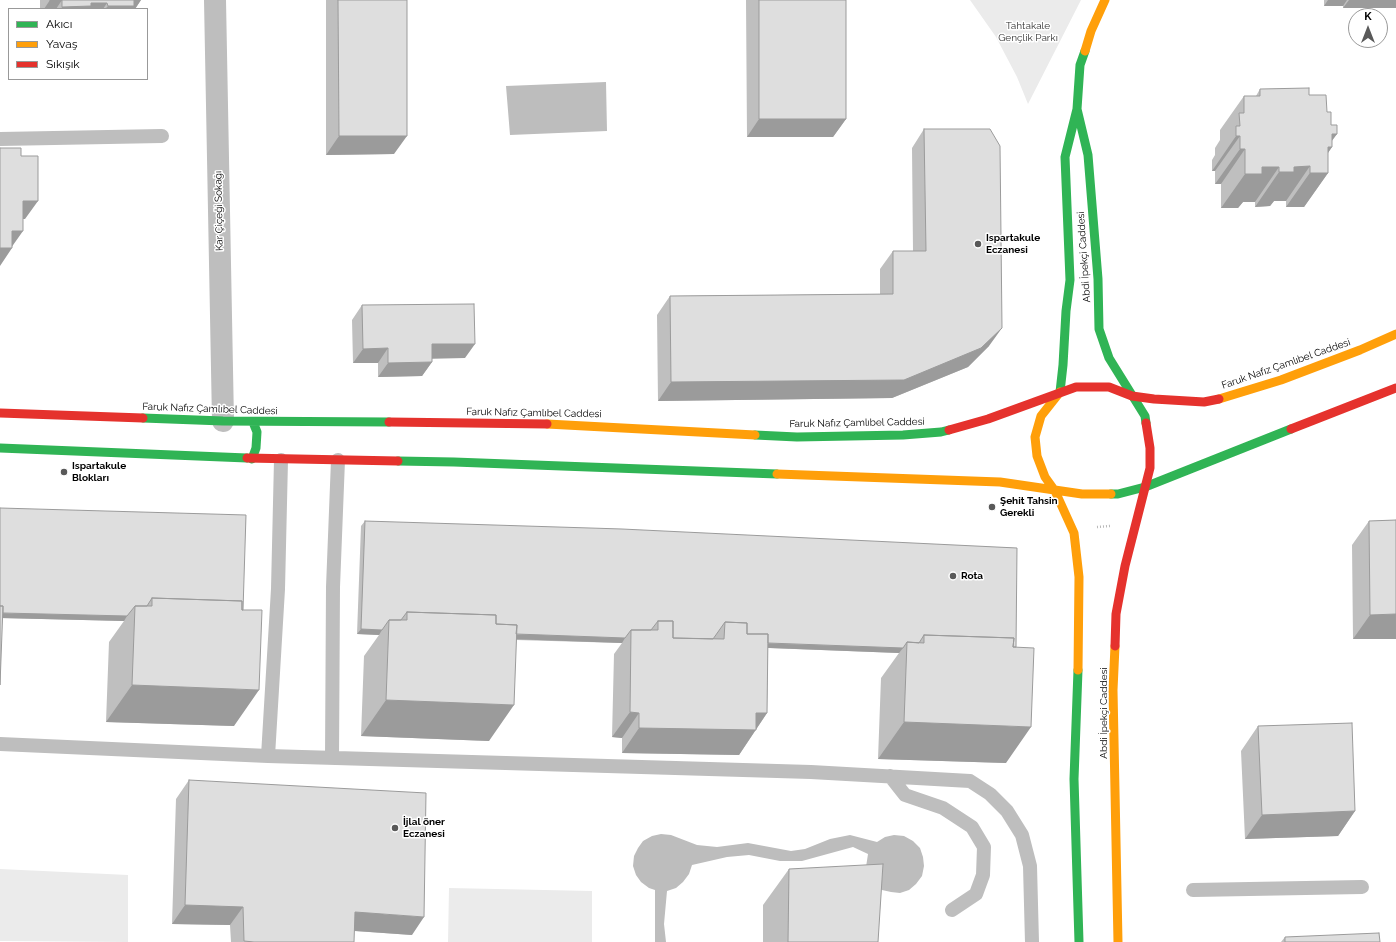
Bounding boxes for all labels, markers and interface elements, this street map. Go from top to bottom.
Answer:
legend [8,8,148,80]
north arrow [1348,8,1388,48]
text: K [1364,10,1372,23]
text: Akıcı [46,17,72,31]
park label: Tahtakale Gençlik Parkı [998,20,1058,44]
text: Yavaş [46,37,78,51]
text: Sıkışık [46,57,80,71]
street label: Kar Çiçeği Sokağı [212,171,226,251]
street label: Abdi İpekçi Caddesi [1075,211,1093,303]
place label: Ispartakule Eczanesi [986,232,1040,256]
marker: Ispartakule Eczanesi [973,239,983,249]
street label: Faruk Nafız Çamlıbel Caddesi [1220,336,1352,392]
street label: Faruk Nafız Çamlıbel Caddesi [142,401,278,417]
street label: Faruk Nafız Çamlıbel Caddesi [466,406,602,420]
street label: Faruk Nafız Çamlıbel Caddesi [789,416,925,430]
place label: Ispartakule Blokları [72,460,126,484]
marker: Ispartakule Blokları [59,467,69,477]
place label: Şehit Tahsin Gerekli [1000,495,1058,518]
marker: Şehit Tahsin Gerekli [987,502,997,512]
place label: Rota [961,570,983,582]
marker: Rota [948,571,958,581]
street label: Abdi İpekçi Caddesi [1098,667,1110,759]
place label: İjlal öner Eczanesi [403,816,445,840]
marker: İjlal öner Eczanesi [390,823,400,833]

